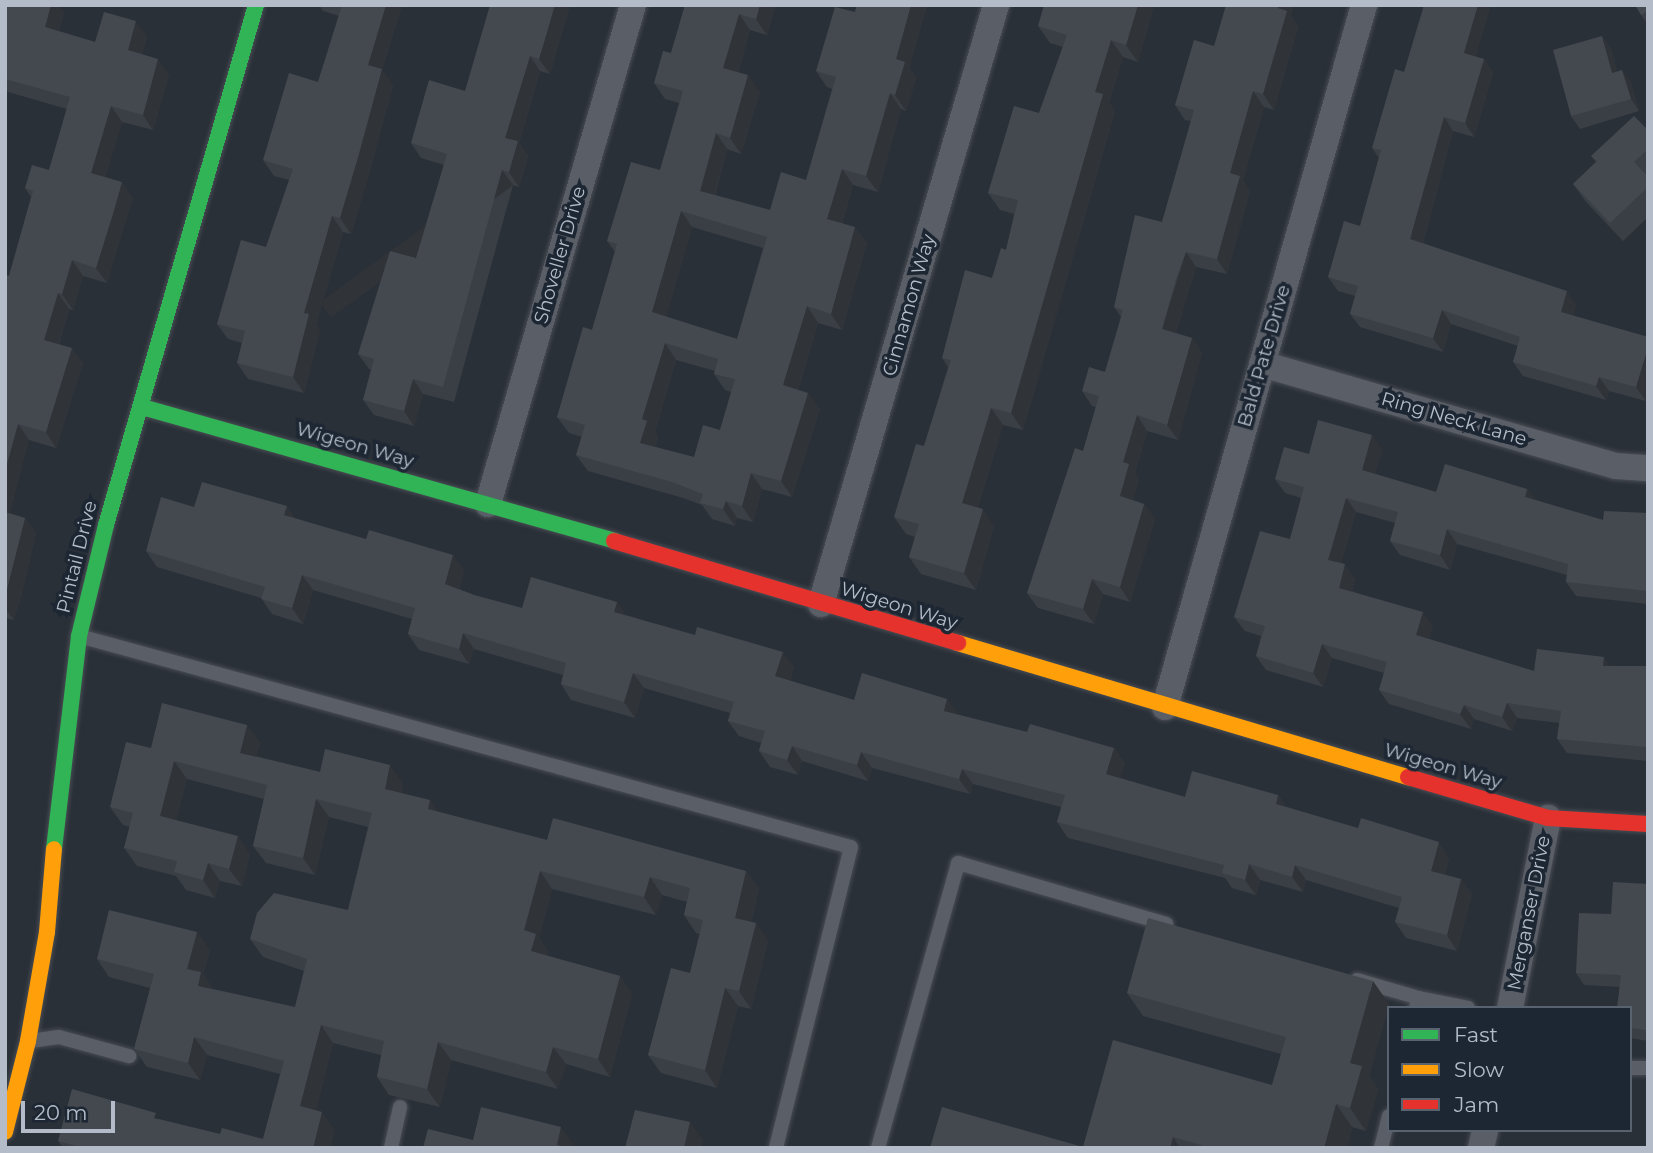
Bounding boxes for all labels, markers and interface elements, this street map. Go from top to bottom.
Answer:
street label: Shoveller Drive [530,184,590,326]
street label: Cinnamon Way [878,231,940,379]
street label: Bald Pate Drive [1233,282,1295,430]
street label: Ring Neck Lane [1379,387,1529,451]
street label: Wigeon Way [294,417,416,473]
street label: Pintail Drive [52,498,102,616]
street label: Wigeon Way [838,577,960,635]
street label: Wigeon Way [1382,738,1504,794]
street label: Merganser Drive [1503,834,1555,992]
legend [1387,1006,1632,1132]
text: Fast [1454,1022,1498,1047]
text: Slow [1454,1057,1504,1082]
scale bar [24,1086,119,1130]
text: Jam [1454,1092,1499,1117]
text: 20 m [34,1100,88,1125]

